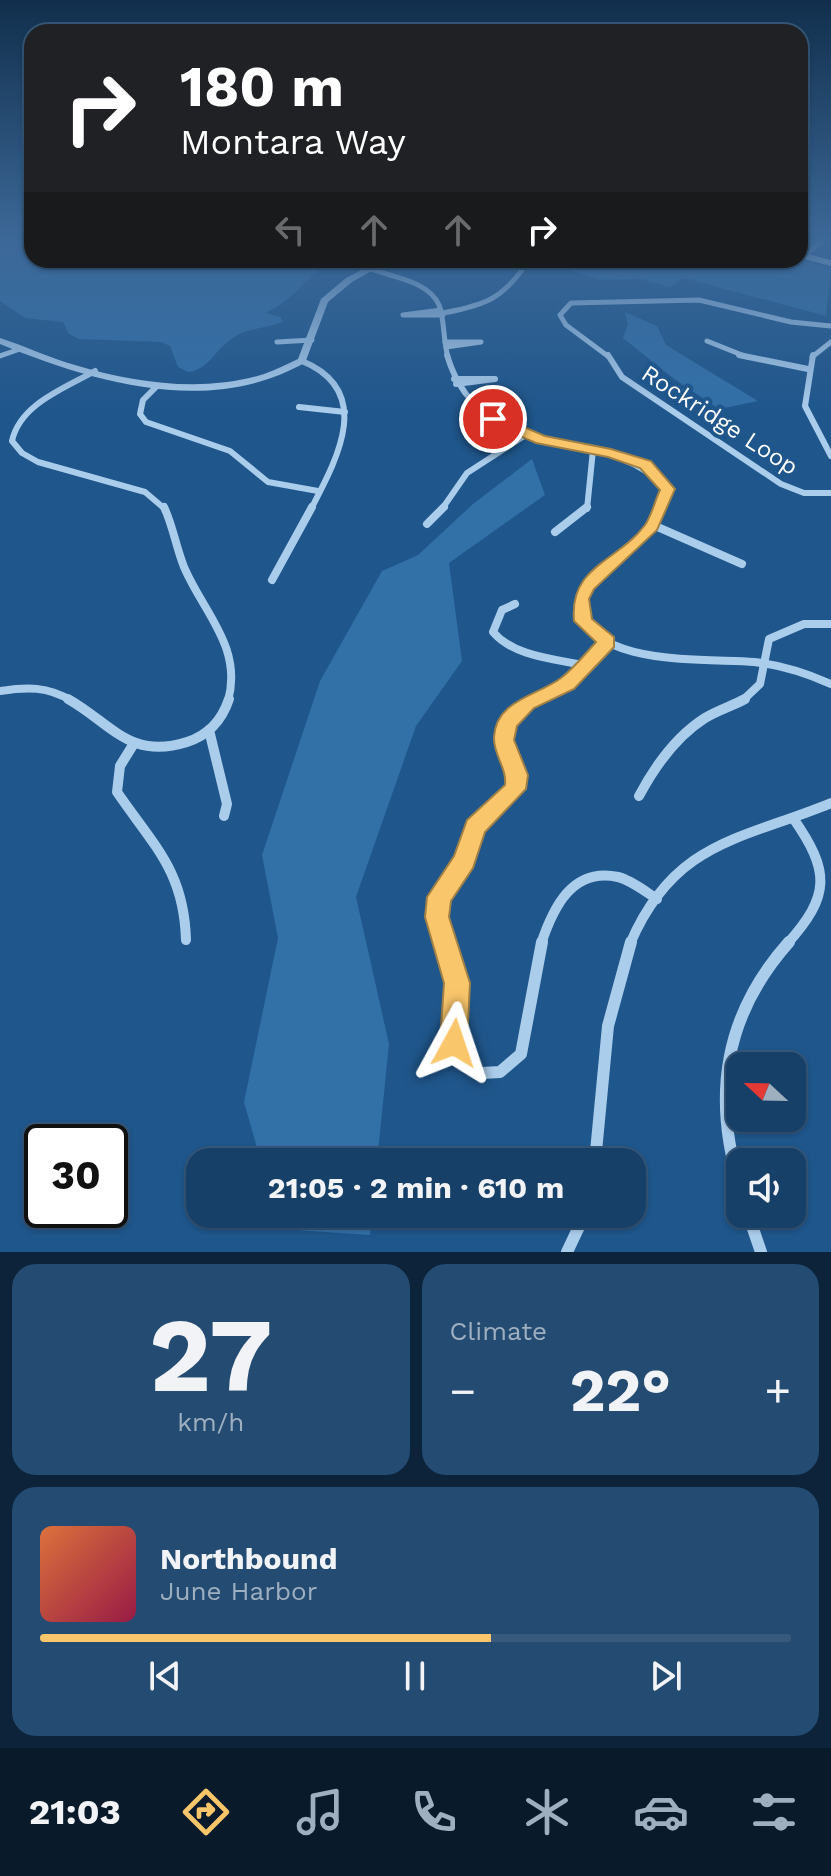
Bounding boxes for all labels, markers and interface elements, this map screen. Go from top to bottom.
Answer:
text: 180 m [180,54,344,120]
icon: right [48,56,152,160]
text: Montara Way [180,121,406,163]
icon: left [268,208,312,252]
icon: ahead [352,208,396,252]
icon: ahead [436,208,480,252]
icon: right [520,208,564,252]
street label: Rockridge Loop [637,359,803,481]
pin [459,385,527,453]
icon: arrive [471,397,515,441]
position arrow [412,1001,496,1085]
north arrow [726,1052,806,1132]
map controls [726,1052,806,1228]
speed limit sign: 30 [24,1124,128,1228]
button: sound [726,1148,806,1228]
text: 21:05 · 2 min · 610 m [268,1170,564,1205]
text: 27 [149,1294,272,1416]
text: Climate [450,1316,547,1346]
text: 22° [570,1355,671,1426]
text: − [450,1365,476,1417]
text: + [764,1365,791,1417]
text: km/h [177,1407,244,1437]
text: Northbound [160,1541,337,1576]
text: June Harbor [160,1576,317,1606]
icon: previous [143,1654,187,1698]
icon: pause [393,1654,437,1698]
icon: next [644,1654,688,1698]
icon: directions [178,1784,234,1840]
icon: music [292,1784,348,1840]
icon: phone [406,1784,462,1840]
icon: climate [519,1784,575,1840]
icon: car [633,1784,689,1840]
icon: filters [746,1784,802,1840]
text: 21:03 [29,1791,121,1833]

